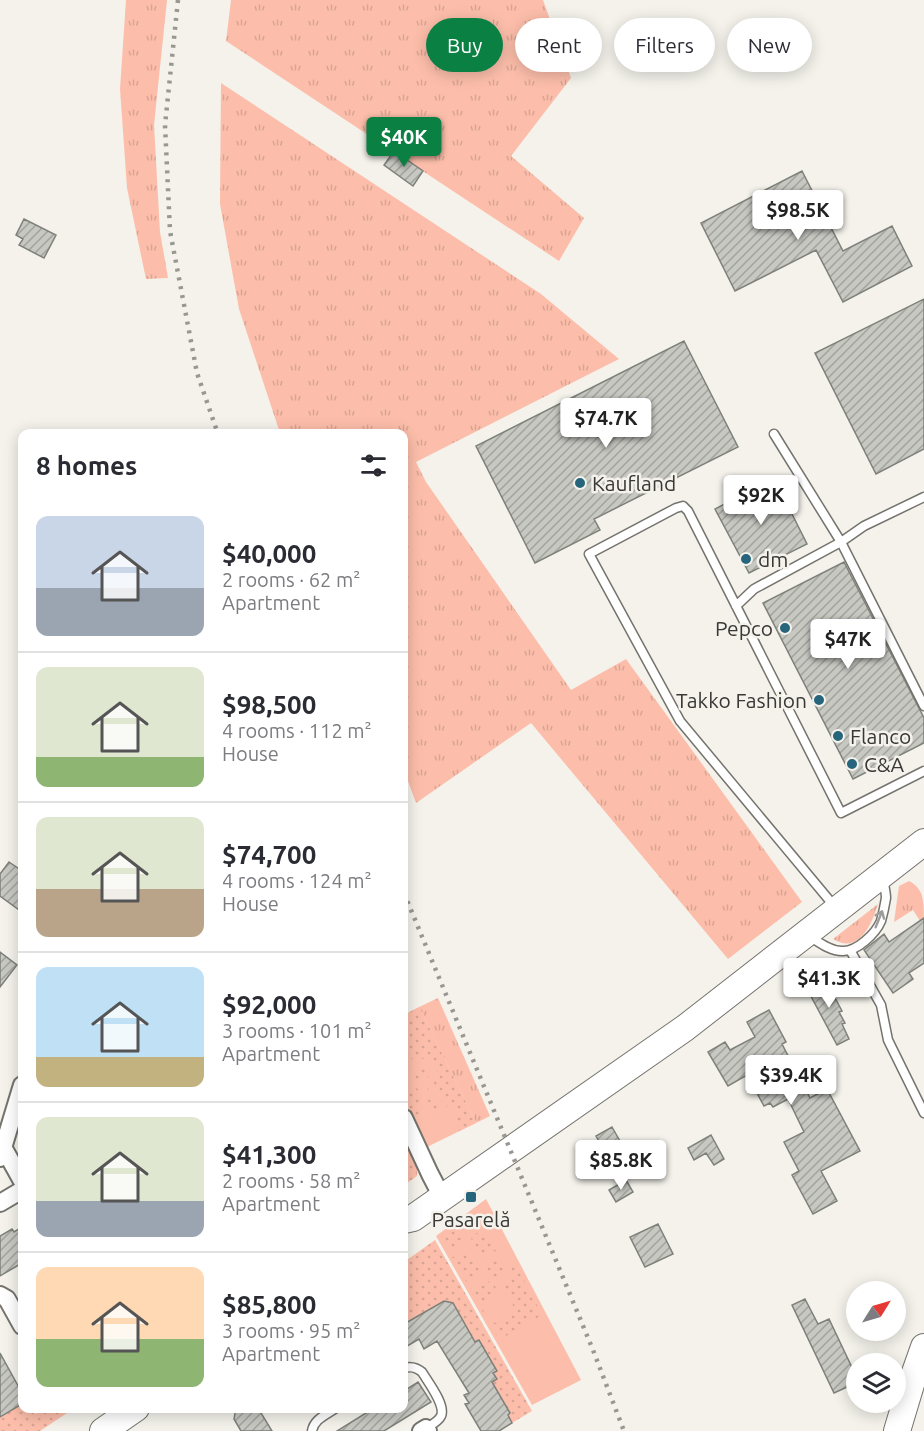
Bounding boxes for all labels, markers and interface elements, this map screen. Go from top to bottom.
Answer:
chip: Buy [426,18,503,72]
chip: Rent [515,18,602,72]
chip: Filters [614,18,715,72]
chip: New [727,18,812,72]
pin: $40K [368,117,440,168]
text: $40K [380,125,428,148]
pin: $98.5K [749,190,847,241]
text: $98.5K [766,198,830,221]
pin: $74.7K [557,398,655,449]
text: $74.7K [574,406,638,429]
icon: filters [357,449,390,482]
text: 8 homes [36,451,137,480]
place label: Kaufland [592,471,676,495]
pin: $92K [725,475,797,526]
marker: Kaufland [573,476,587,490]
text: $92K [737,483,785,506]
text: $40,000 [222,539,316,568]
icon: home [84,540,156,612]
place label: dm [758,547,788,571]
marker: dm [739,552,753,566]
text: 2 rooms · 62 m² [222,568,360,591]
text: Apartment [222,591,320,614]
place label: Pepco [715,616,773,640]
pin: $47K [812,619,884,670]
marker: Pepco [778,621,792,635]
text: $47K [824,627,872,650]
place label: Takko Fashion [676,688,807,712]
text: $98,500 [222,690,316,719]
icon: home [84,691,156,763]
marker: Takko Fashion [812,693,826,707]
text: 4 rooms · 112 m² [222,719,372,742]
place label: Flanco [850,724,911,748]
marker: Flanco [831,729,845,743]
text: House [222,742,279,765]
place label: C&A [864,752,905,776]
marker: C&A [845,757,859,771]
text: $74,700 [222,840,316,869]
icon: home [84,841,156,913]
text: 4 rooms · 124 m² [222,869,372,892]
text: House [222,892,279,915]
one-way arrow [875,910,886,928]
pin: $41.3K [780,958,878,1009]
text: $41.3K [797,966,861,989]
text: $92,000 [222,990,316,1019]
icon: home [84,991,156,1063]
text: 3 rooms · 101 m² [222,1019,372,1042]
text: Apartment [222,1042,320,1065]
pin: $39.4K [742,1055,840,1106]
text: $39.4K [759,1063,823,1086]
text: $41,300 [222,1140,316,1169]
pin: $85.8K [572,1140,670,1191]
icon: home [84,1141,156,1213]
text: $85.8K [589,1148,653,1171]
text: 2 rooms · 58 m² [222,1169,360,1192]
marker: Pasarelă [464,1190,478,1204]
text: Apartment [222,1192,320,1215]
place label: Pasarelă [432,1207,510,1231]
north arrow [846,1281,906,1341]
map controls [846,1281,906,1413]
text: $85,800 [222,1290,316,1319]
icon: home [84,1291,156,1363]
text: 3 rooms · 95 m² [222,1319,360,1342]
text: Apartment [222,1342,320,1365]
button: layers [846,1353,906,1413]

